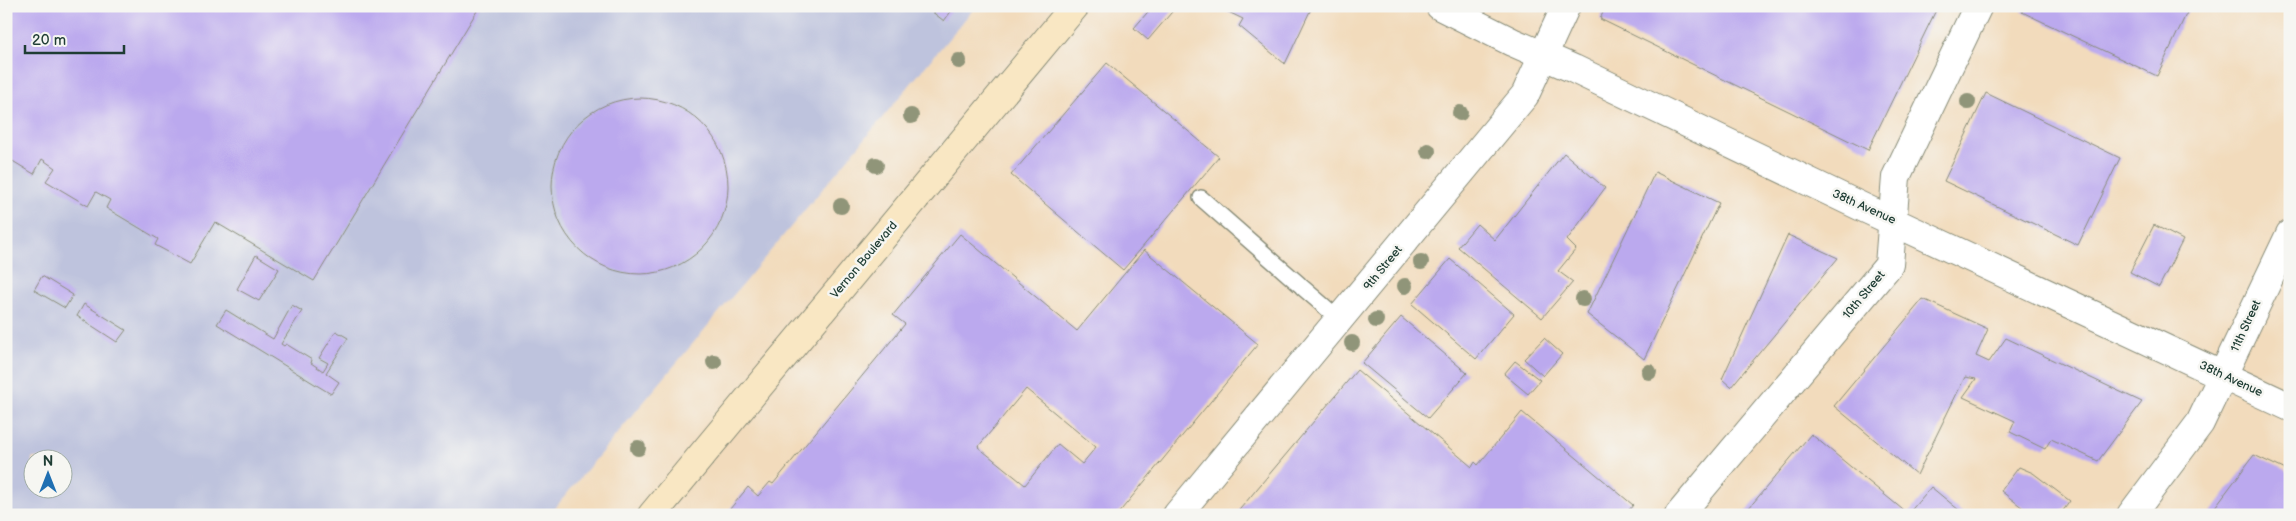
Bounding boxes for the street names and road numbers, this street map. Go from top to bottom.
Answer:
street label: 38th Avenue [1830,186,1898,228]
street label: Vernon Boulevard [827,218,901,302]
street label: 9th Street [1360,242,1406,293]
street label: 10th Street [1840,268,1889,322]
street label: 11th Street [2227,297,2265,354]
street label: 38th Avenue [2197,358,2265,400]

